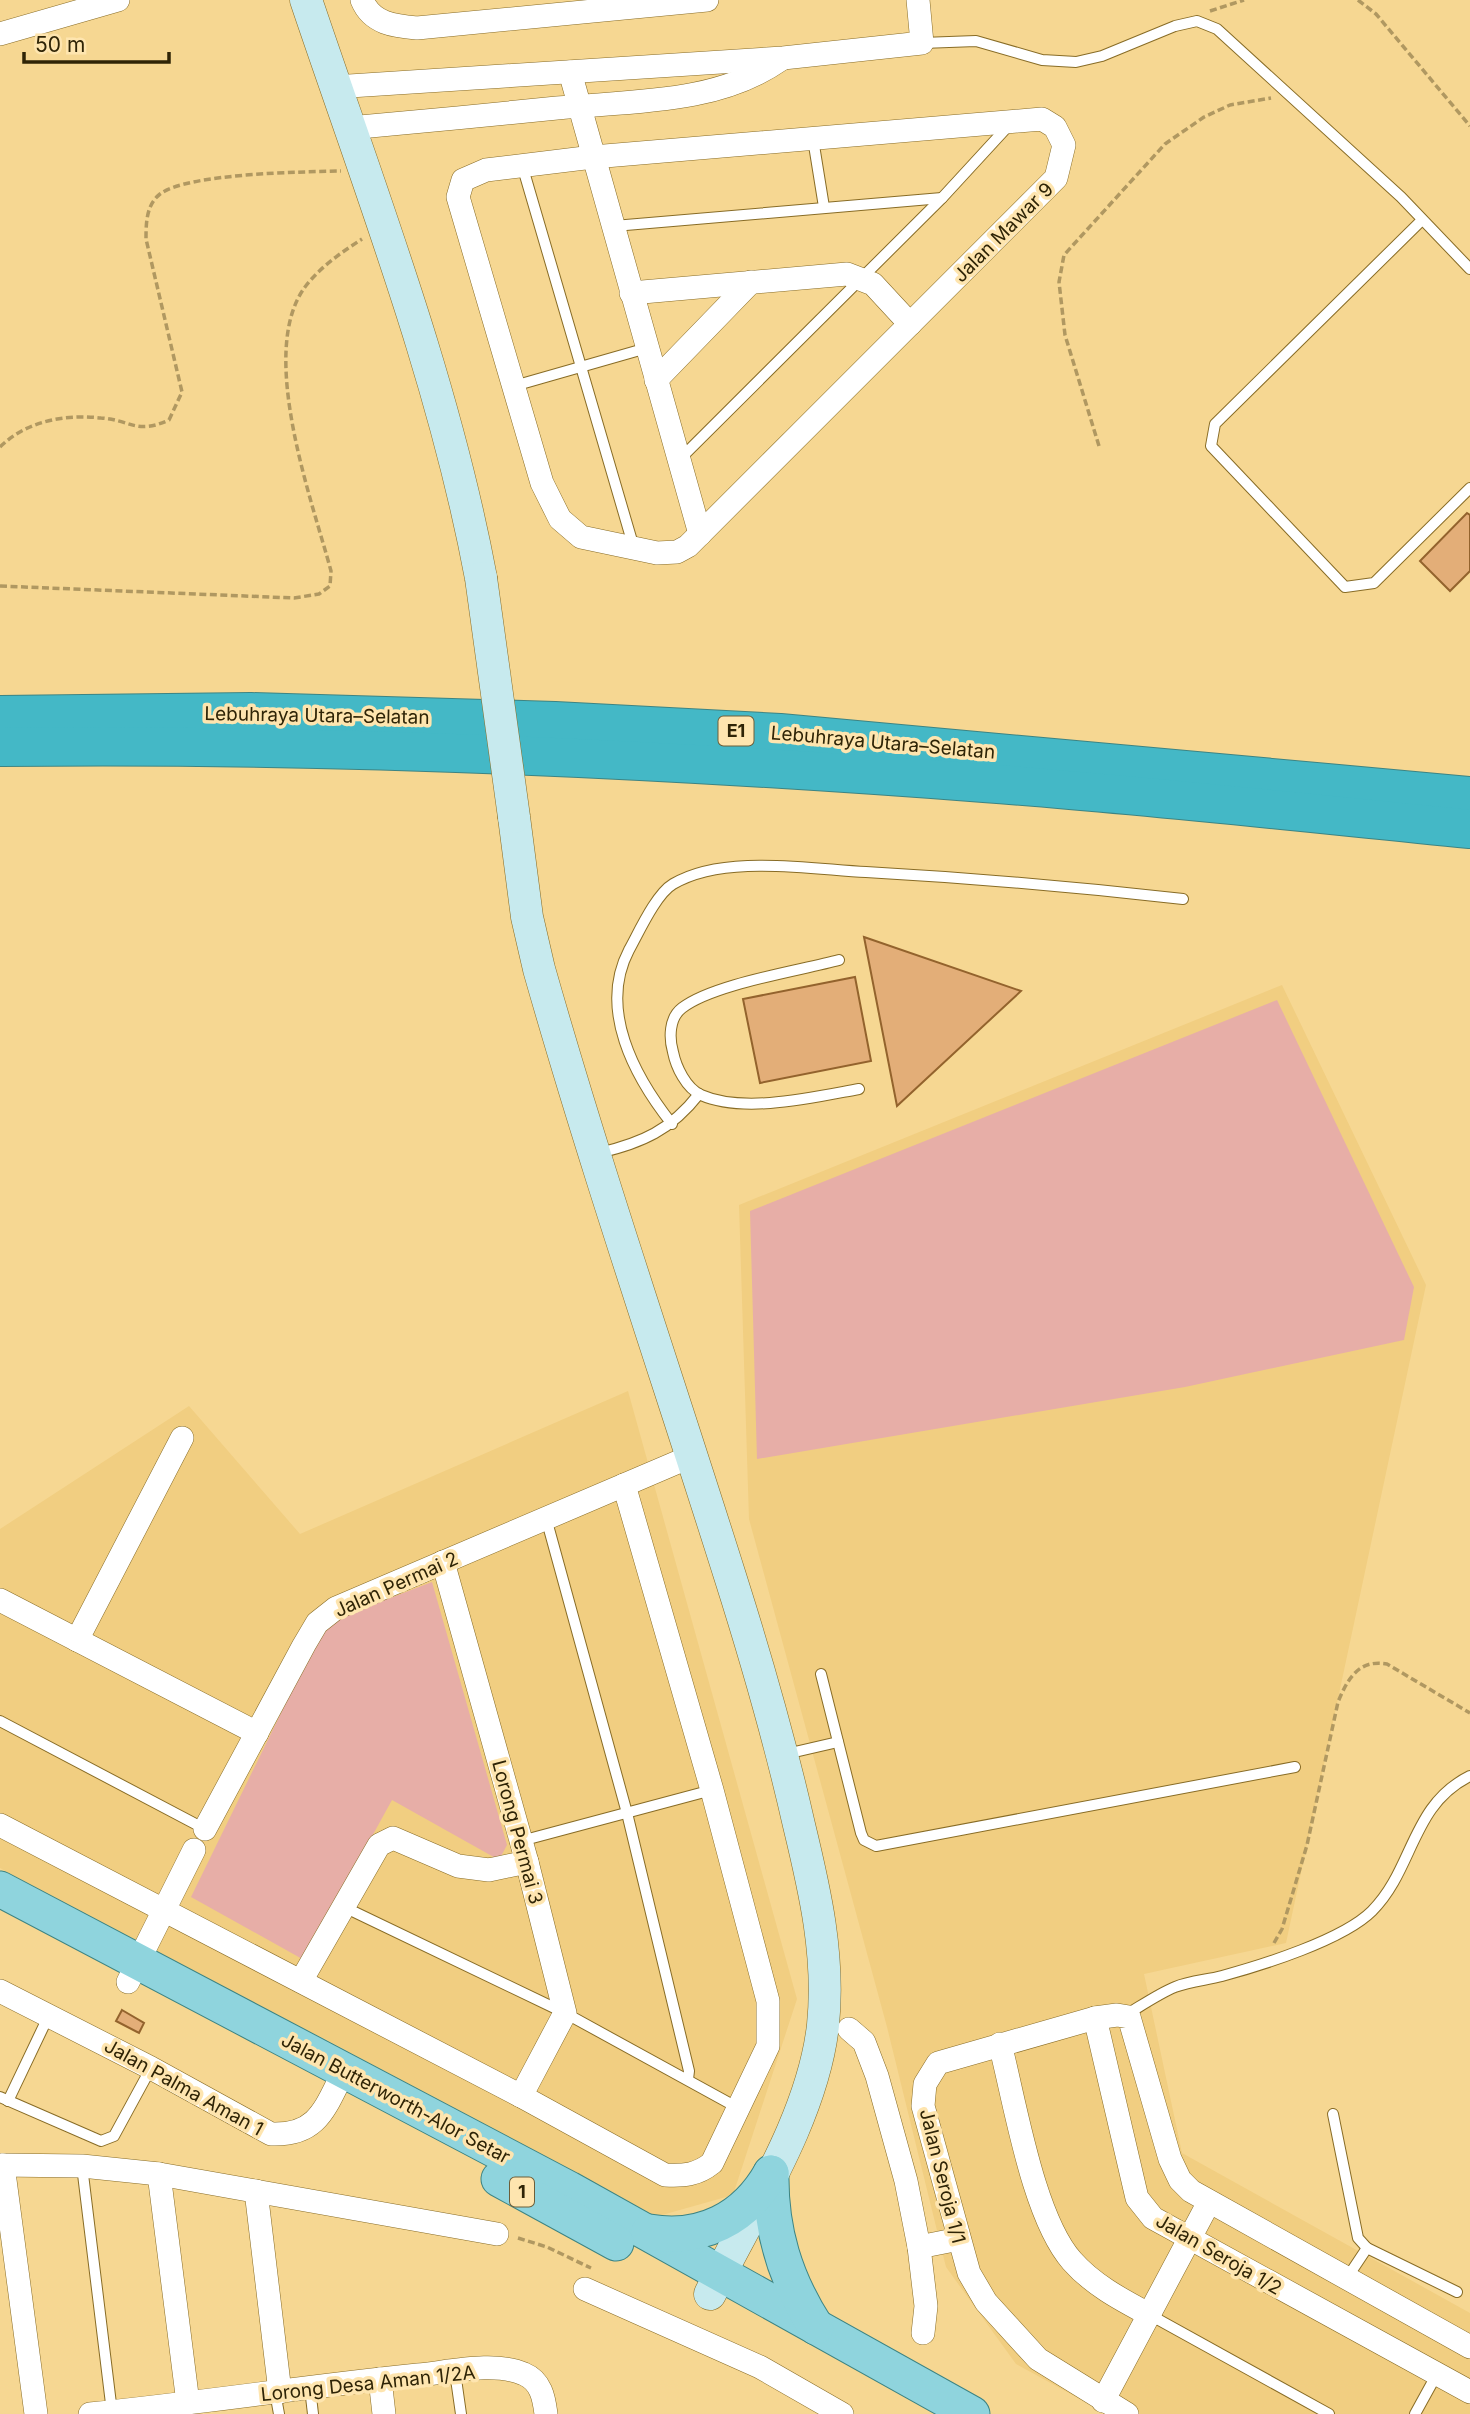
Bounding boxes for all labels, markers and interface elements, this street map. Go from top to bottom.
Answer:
scale bar [24,21,170,65]
text: 50 m [35,32,85,57]
street label: Jalan Mawar 9 [949,178,1058,287]
street label: Lebuhraya Utara–Selatan [204,702,430,729]
road number: E1 [718,716,754,746]
street label: Lebuhraya Utara–Selatan [770,721,996,764]
street label: Jalan Permai 2 [331,1547,462,1622]
street label: Lorong Permai 3 [487,1758,548,1907]
street label: Jalan Butterworth-Alor Setar [277,2028,514,2169]
street label: Jalan Palma Aman 1 [100,2034,267,2141]
street label: Jalan Seroja 1/1 [915,2106,970,2246]
road number: 1 [510,2178,534,2206]
street label: Jalan Seroja 1/2 [1152,2209,1286,2300]
street label: Lorong Desa Aman 1/2A [260,2361,477,2406]

